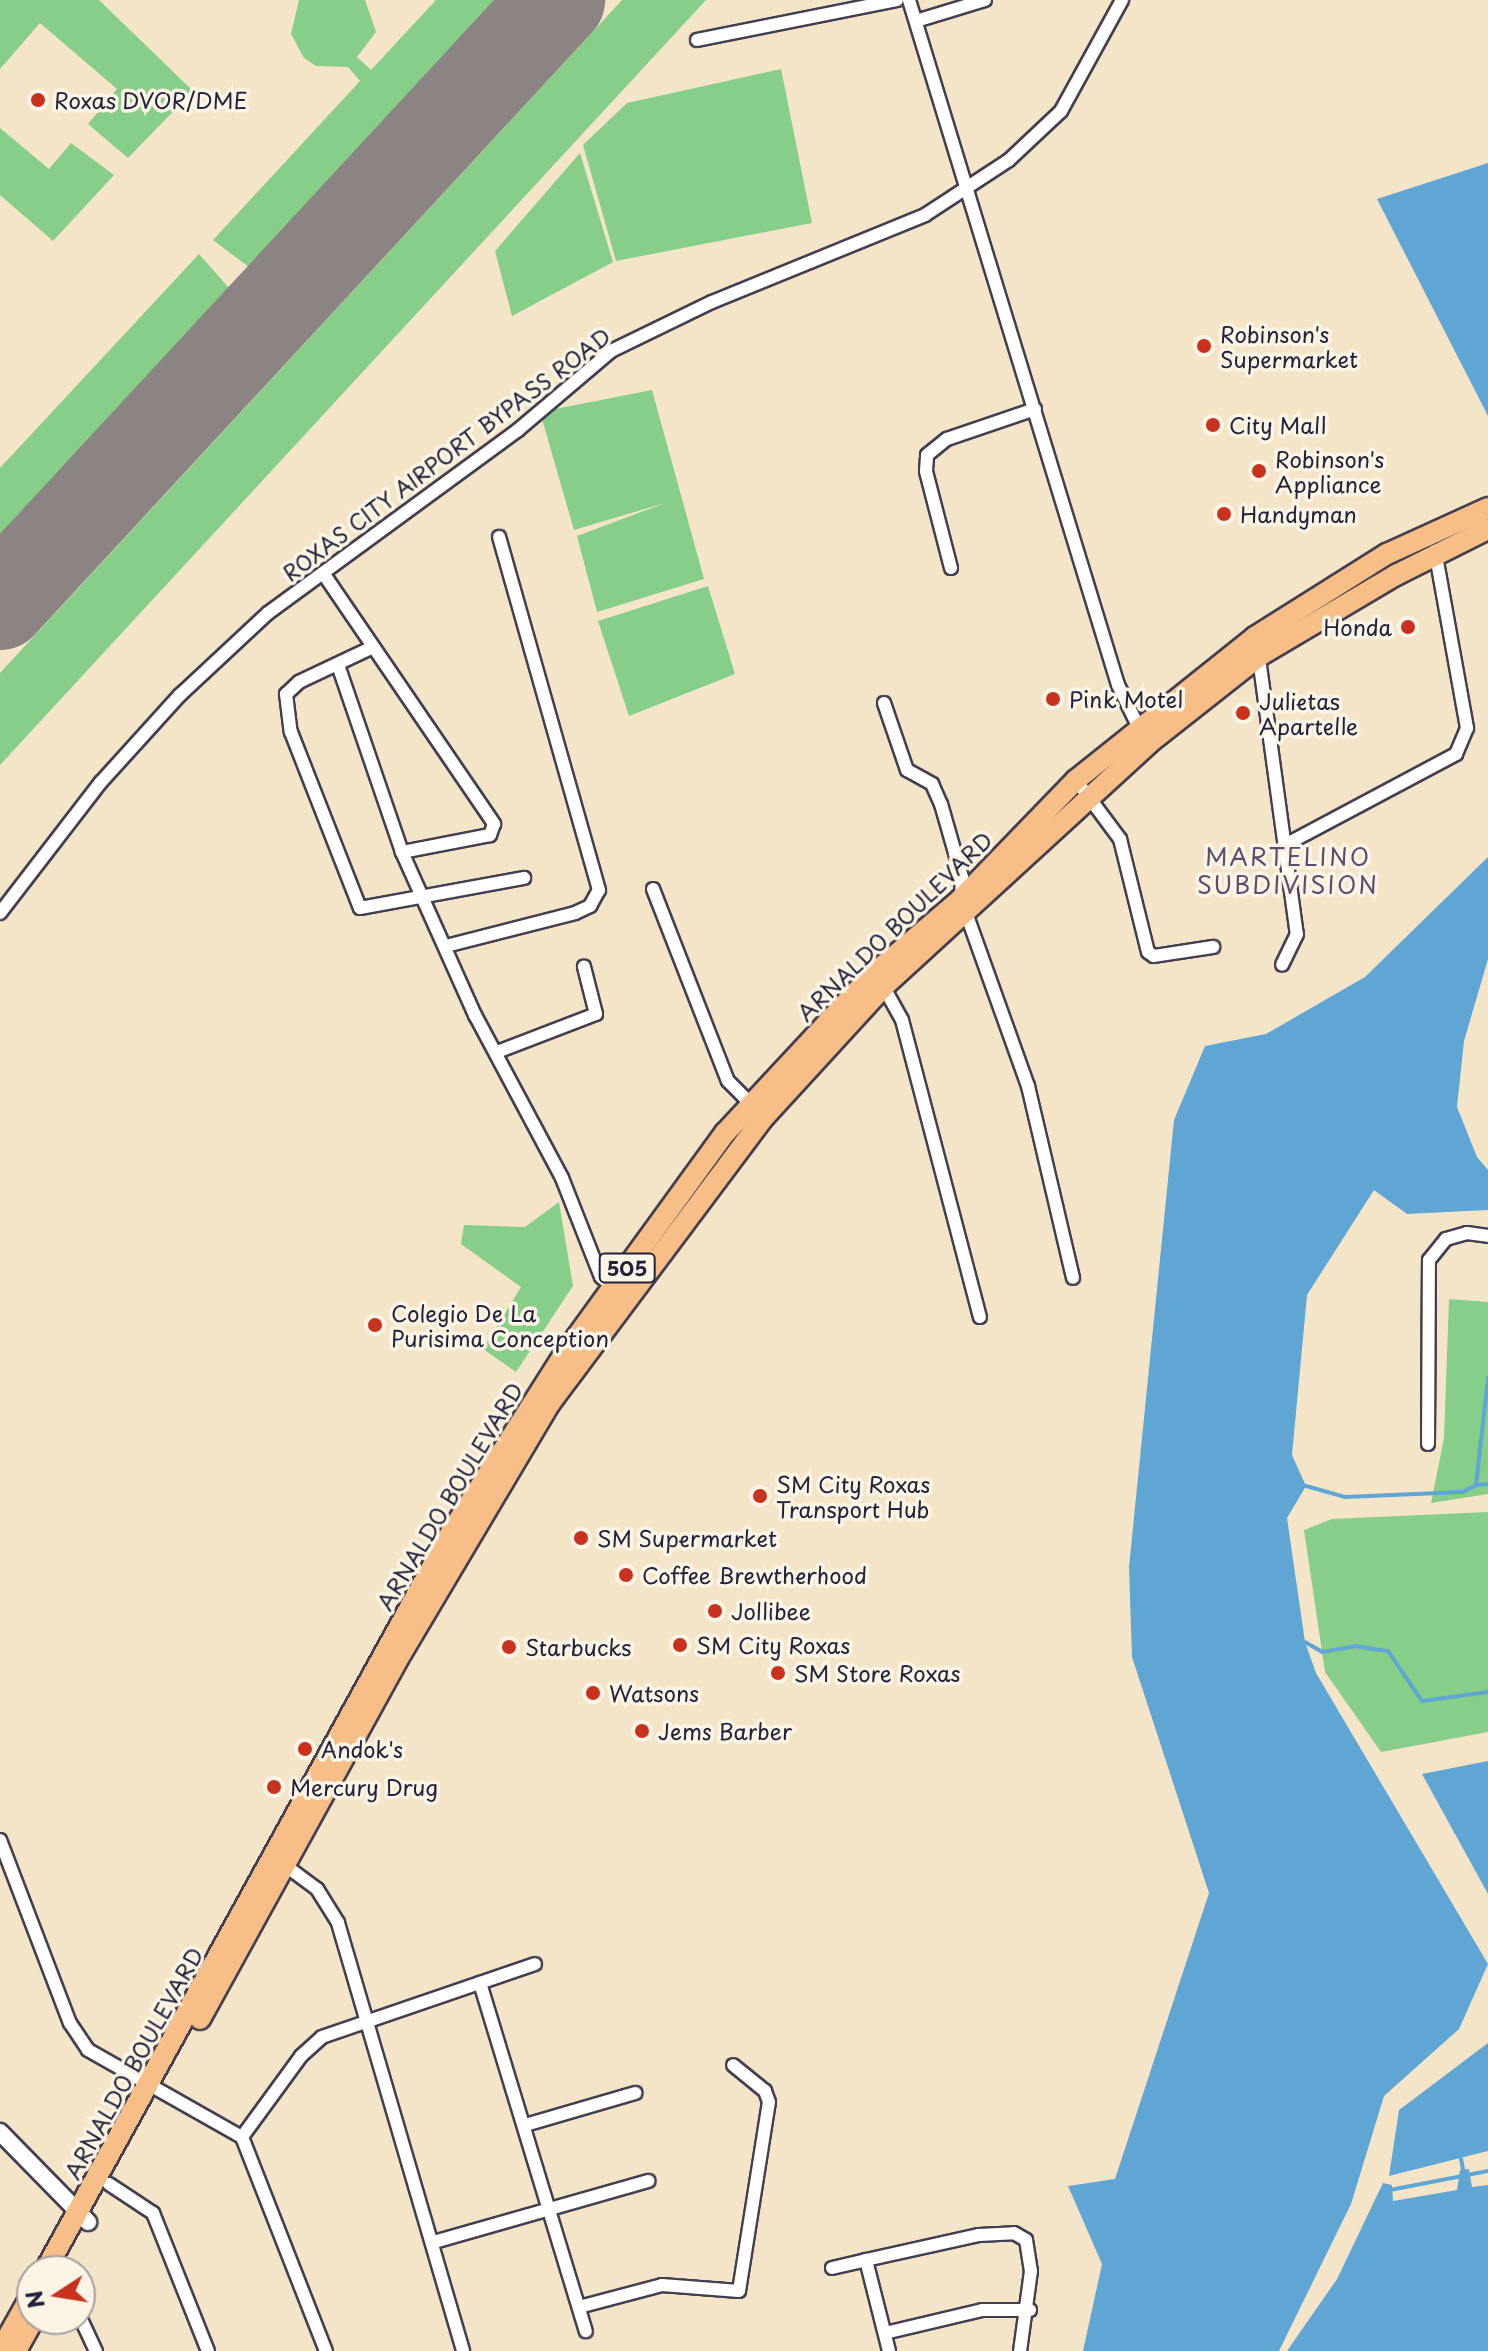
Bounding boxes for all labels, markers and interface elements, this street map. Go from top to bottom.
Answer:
place label: Roxas DVOR/DME [54,87,248,113]
marker: Roxas DVOR/DME [29,91,47,109]
place label: Robinson's Supermarket [1220,320,1358,372]
street label: ROXAS CITY AIRPORT BYPASS ROAD [276,321,616,587]
marker: Robinson's Supermarket [1195,337,1213,355]
place label: City Mall [1229,412,1327,438]
marker: City Mall [1204,416,1222,434]
place label: Robinson's Appliance [1275,445,1384,496]
marker: Robinson's Appliance [1250,462,1268,480]
place label: Handyman [1240,501,1357,527]
marker: Handyman [1215,505,1233,523]
place label: Honda [1324,614,1392,640]
marker: Honda [1399,618,1417,636]
place label: Pink Motel [1069,686,1182,712]
place label: Julietas Apartelle [1259,687,1358,738]
marker: Pink Motel [1044,690,1062,708]
marker: Julietas Apartelle [1234,704,1252,722]
street label: ARNALDO BOULEVARD [791,826,997,1026]
district label: MARTELINO SUBDIVISION [1197,843,1379,899]
road number: 505 [597,1252,657,1284]
place label: Colegio De La Purisima Conception [391,1299,610,1350]
marker: Colegio De La Purisima Conception [366,1316,384,1334]
street label: ARNALDO BOULEVARD [370,1377,528,1615]
place label: SM City Roxas Transport Hub [776,1470,931,1522]
marker: SM City Roxas Transport Hub [751,1487,769,1505]
place label: SM Supermarket [597,1525,777,1551]
marker: SM Supermarket [572,1529,590,1547]
place label: Coffee Brewtherhood [642,1562,867,1588]
marker: Coffee Brewtherhood [617,1566,635,1584]
place label: Jollibee [731,1598,811,1624]
marker: Jollibee [706,1602,724,1620]
place label: SM City Roxas [696,1632,851,1658]
place label: Starbucks [525,1634,632,1660]
marker: SM City Roxas [671,1636,689,1654]
marker: Starbucks [500,1638,518,1656]
place label: SM Store Roxas [794,1660,960,1686]
marker: SM Store Roxas [769,1664,787,1682]
place label: Watsons [609,1680,699,1706]
marker: Watsons [584,1684,602,1702]
place label: Jems Barber [658,1718,792,1744]
marker: Jems Barber [633,1722,651,1740]
place label: Andok's [321,1736,403,1762]
marker: Andok's [296,1740,314,1758]
place label: Mercury Drug [290,1774,439,1800]
marker: Mercury Drug [265,1778,283,1796]
street label: ARNALDO BOULEVARD [58,1942,208,2184]
north arrow [16,2255,96,2335]
text: N [16,2288,52,2312]

